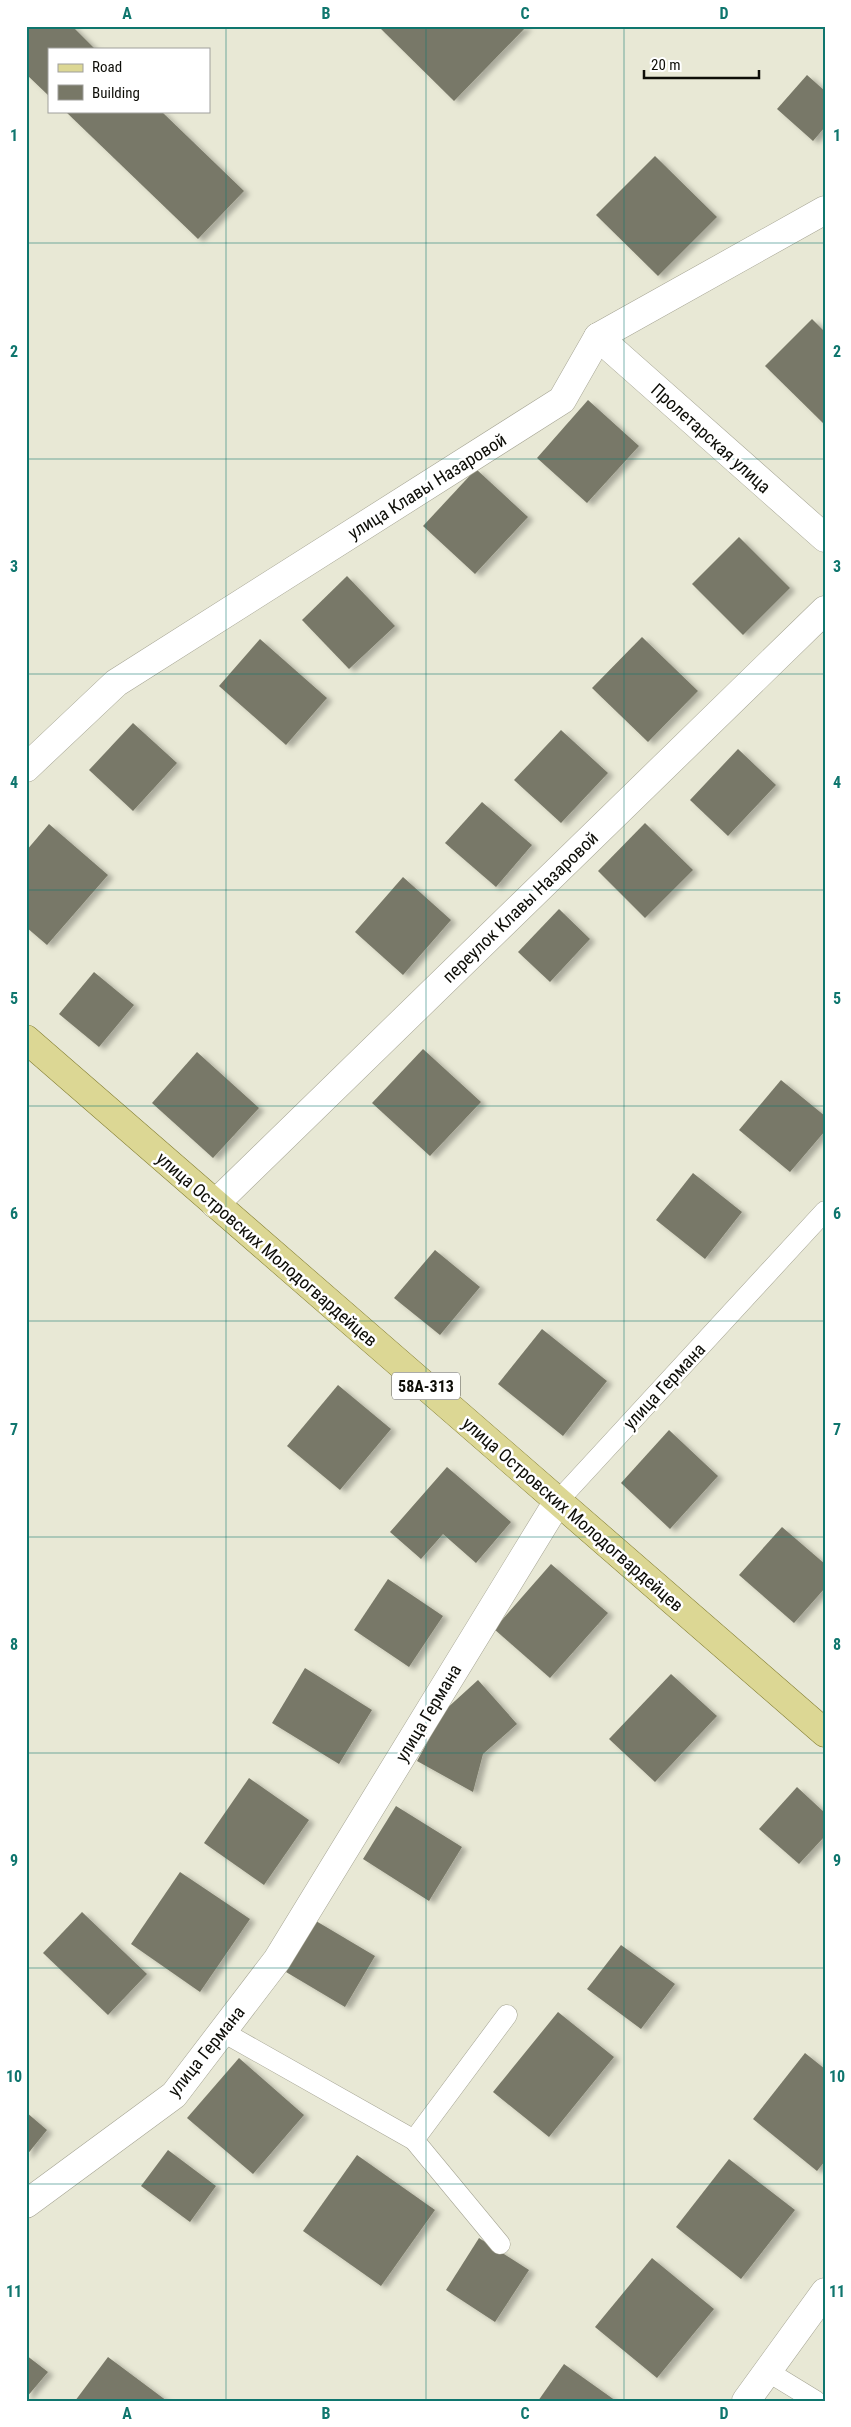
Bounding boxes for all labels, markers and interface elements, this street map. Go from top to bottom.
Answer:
text: A [122,4,132,23]
text: B [322,4,331,23]
text: C [520,4,530,23]
text: D [719,4,729,23]
legend [48,48,210,112]
scale bar [644,48,758,80]
text: 20 m [651,56,681,74]
text: Road [92,58,122,76]
text: Building [92,84,140,102]
text: 1 [10,126,18,145]
text: 1 [833,126,841,145]
text: 2 [10,342,18,361]
text: 2 [833,342,841,361]
street label: Пролетарская улица [647,379,775,497]
street label: улица Клавы Назаровой [344,429,510,543]
text: 3 [10,557,18,576]
text: 3 [833,557,841,576]
text: 4 [10,773,18,792]
text: 4 [833,773,841,792]
street label: переулок Клавы Назаровой [438,827,602,987]
text: 5 [10,989,18,1008]
text: 5 [833,989,841,1008]
street label: улица Островских Молодогвардейцев [152,1147,382,1351]
text: 6 [10,1204,18,1223]
text: 6 [833,1204,841,1223]
street label: улица Германа [619,1339,709,1433]
road number: 58А-313 [392,1372,460,1400]
street label: улица Островских Молодогвардейцев [458,1412,688,1616]
text: 7 [10,1420,18,1439]
text: 7 [833,1420,841,1439]
text: 8 [10,1635,18,1654]
text: 8 [833,1635,841,1654]
street label: улица Германа [391,1660,465,1766]
text: 9 [10,1851,18,1870]
text: 9 [833,1851,841,1870]
street label: улица Германа [163,2002,249,2100]
text: 10 [6,2067,22,2086]
text: 10 [829,2067,845,2086]
text: 11 [6,2282,22,2301]
text: 11 [829,2282,845,2301]
text: A [122,2404,132,2423]
text: B [322,2404,331,2423]
text: C [520,2404,530,2423]
text: D [719,2404,729,2423]

